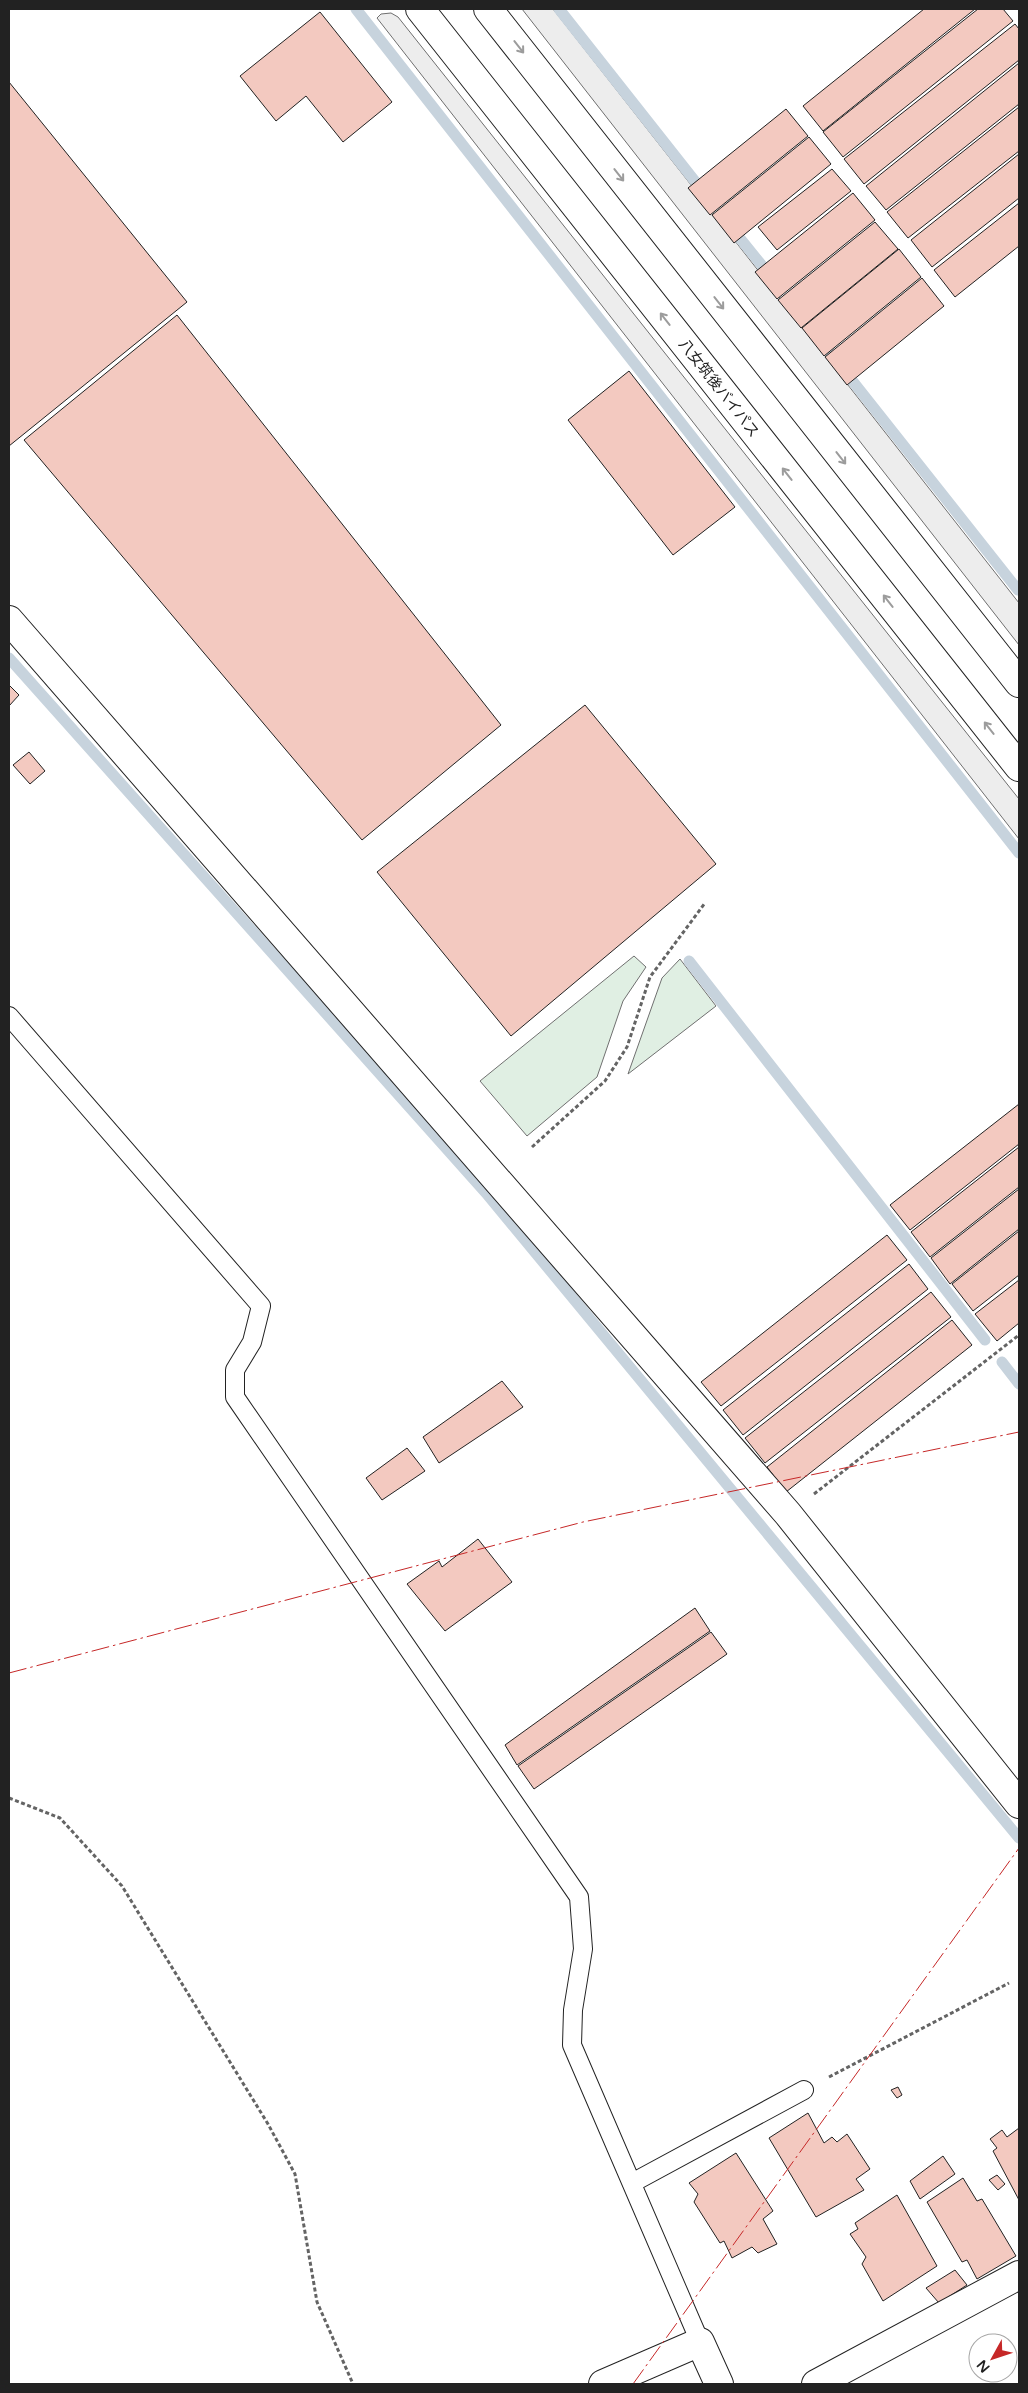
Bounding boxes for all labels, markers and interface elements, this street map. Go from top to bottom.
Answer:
one-way arrow [513,40,524,53]
one-way arrow [614,168,624,182]
one-way arrow [714,296,725,309]
one-way arrow [659,313,670,326]
street label: 八女筑後バイパス [675,335,763,441]
one-way arrow [836,451,847,464]
one-way arrow [782,467,793,480]
one-way arrow [883,595,894,608]
one-way arrow [984,722,995,735]
north arrow [968,2333,1018,2383]
text: N [973,2356,994,2376]

